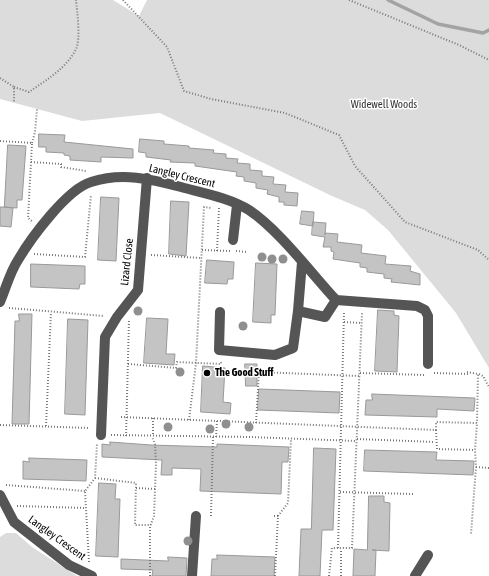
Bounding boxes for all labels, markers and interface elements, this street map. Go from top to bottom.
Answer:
park label: Widewell Woods [351,98,417,112]
street label: Langley Crescent [148,161,216,191]
street label: Lizard Close [118,238,136,286]
place label: The Good Stuff [215,366,273,380]
marker: The Good Stuff [202,368,212,378]
street label: Langley Crescent [26,513,88,563]

